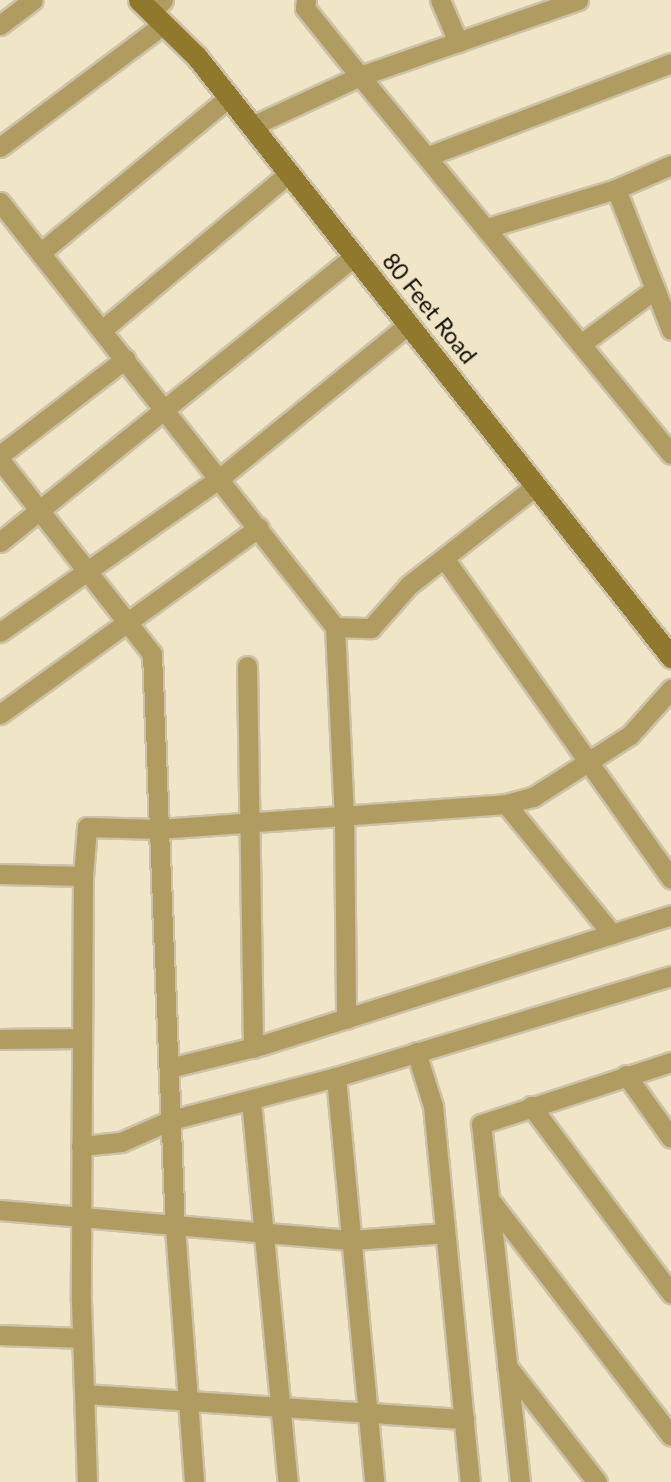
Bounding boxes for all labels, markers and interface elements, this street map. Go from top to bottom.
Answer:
street label: 80 Feet Road [377,247,483,369]

